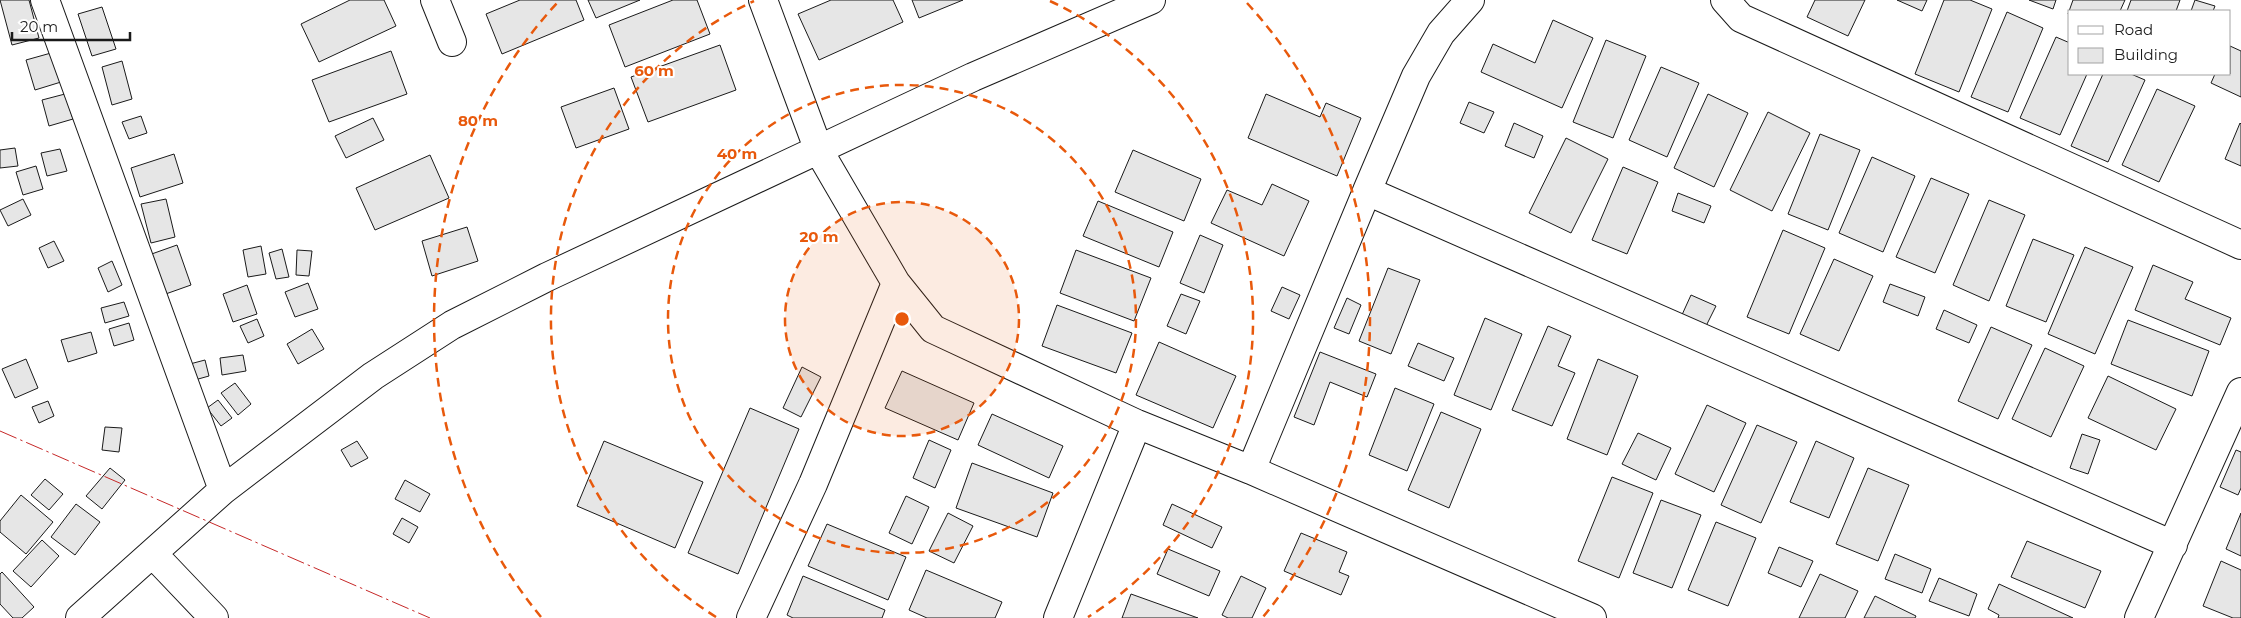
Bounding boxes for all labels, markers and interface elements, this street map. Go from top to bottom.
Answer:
scale bar [12,10,130,42]
legend [2068,10,2231,75]
text: 20 m [20,17,58,36]
text: Road [2114,20,2153,39]
text: Building [2114,45,2178,64]
text: 60 m [634,61,674,80]
text: 80 m [458,111,498,130]
text: 40 m [717,144,757,163]
text: 20 m [799,227,839,246]
centre of rings [893,310,911,328]

